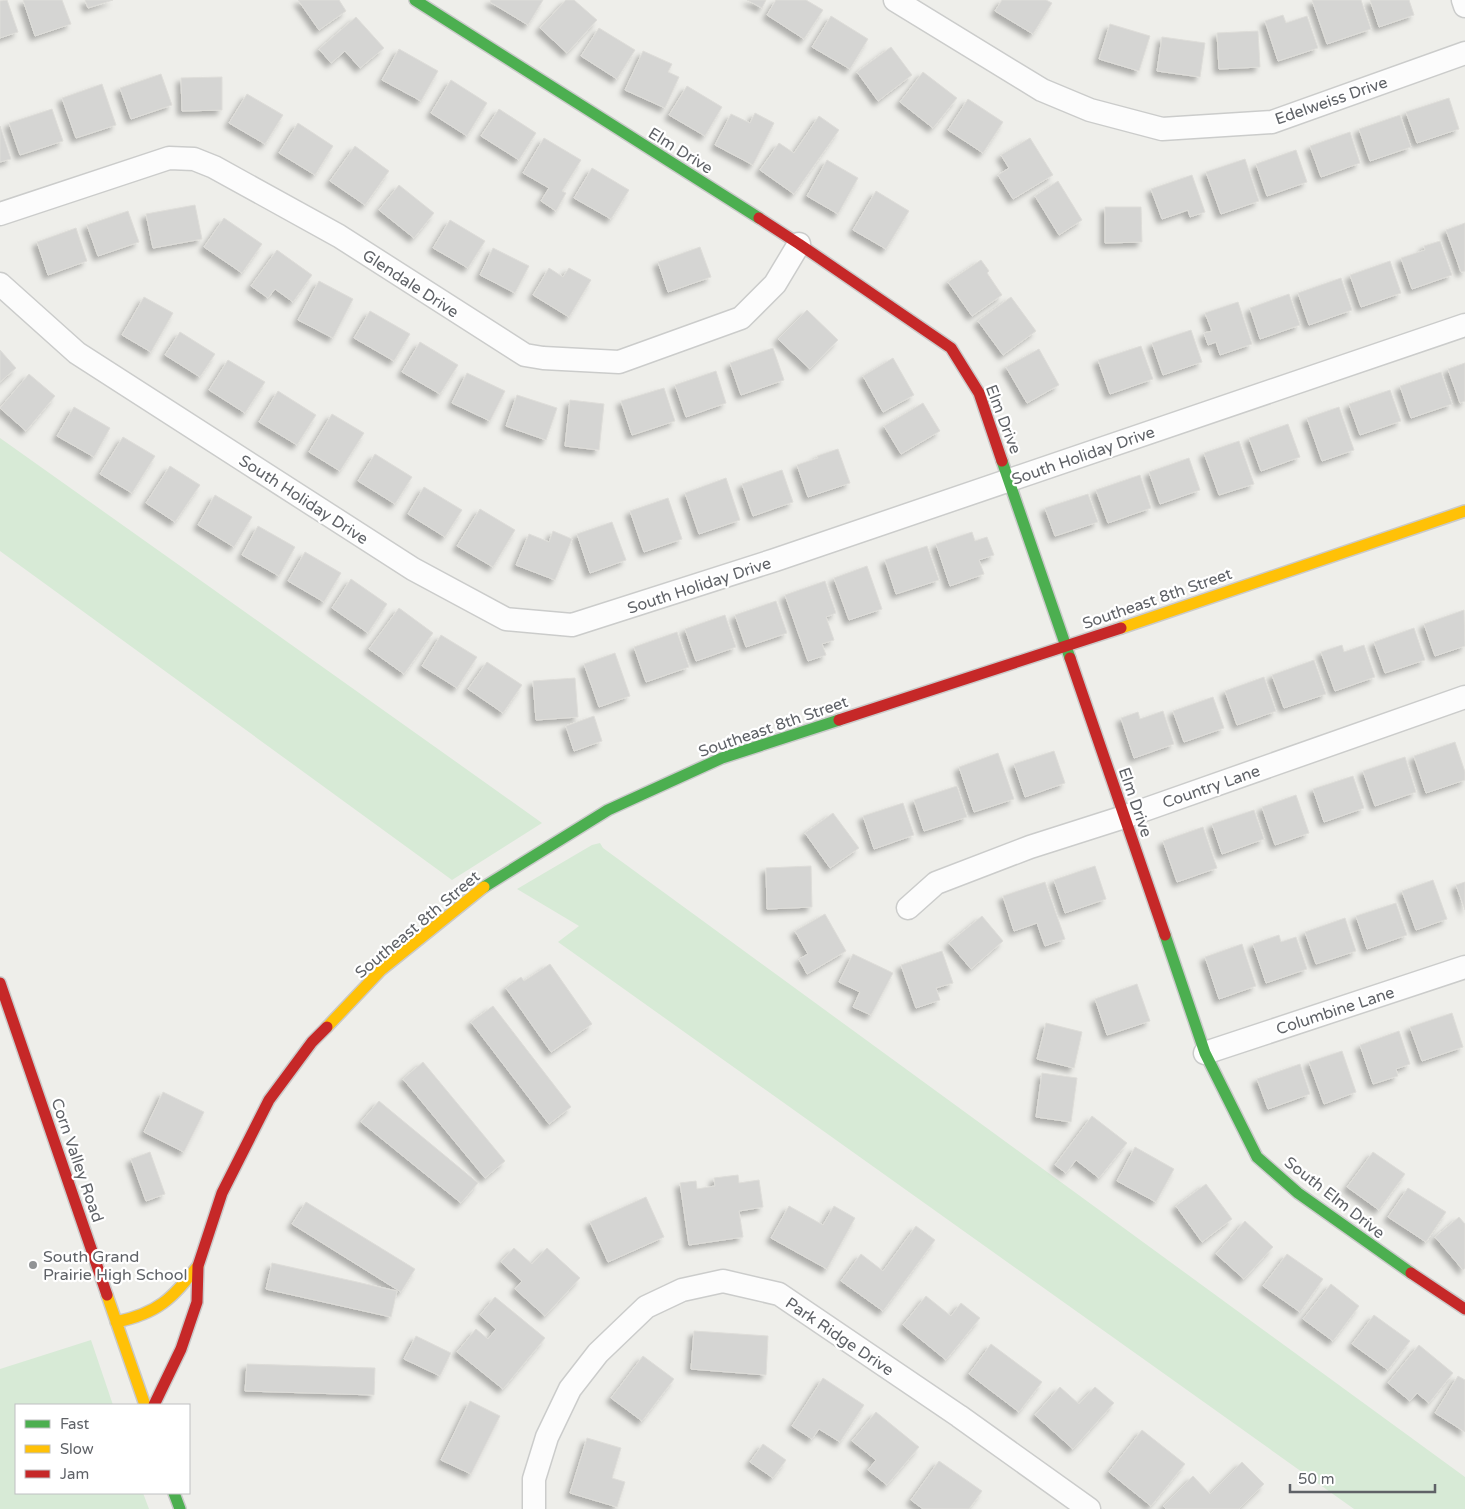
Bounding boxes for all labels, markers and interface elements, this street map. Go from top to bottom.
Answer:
street label: Edelweiss Drive [1272,72,1390,130]
street label: Elm Drive [644,123,716,179]
street label: Glendale Drive [359,245,462,322]
street label: Elm Drive [981,382,1025,457]
street label: South Holiday Drive [1009,422,1158,490]
street label: South Holiday Drive [235,451,372,549]
street label: South Holiday Drive [625,553,774,619]
street label: Southeast 8th Street [1080,564,1235,634]
street label: Southeast 8th Street [696,692,851,762]
street label: Country Lane [1160,761,1263,813]
street label: Elm Drive [1114,765,1156,840]
street label: Southeast 8th Street [351,867,484,983]
street label: Columbine Lane [1274,982,1397,1039]
street label: Corn Valley Road [46,1096,108,1225]
street label: South Elm Drive [1280,1152,1389,1243]
place label: South Grand Prairie High School [43,1247,188,1285]
marker: South Grand Prairie High School [27,1259,39,1271]
street label: Park Ridge Drive [781,1293,897,1380]
legend [15,1404,190,1494]
text: Fast [60,1415,90,1433]
text: Slow [60,1440,94,1458]
scale bar [1290,1462,1435,1494]
text: Jam [60,1465,89,1483]
text: 50 m [1298,1470,1335,1488]

